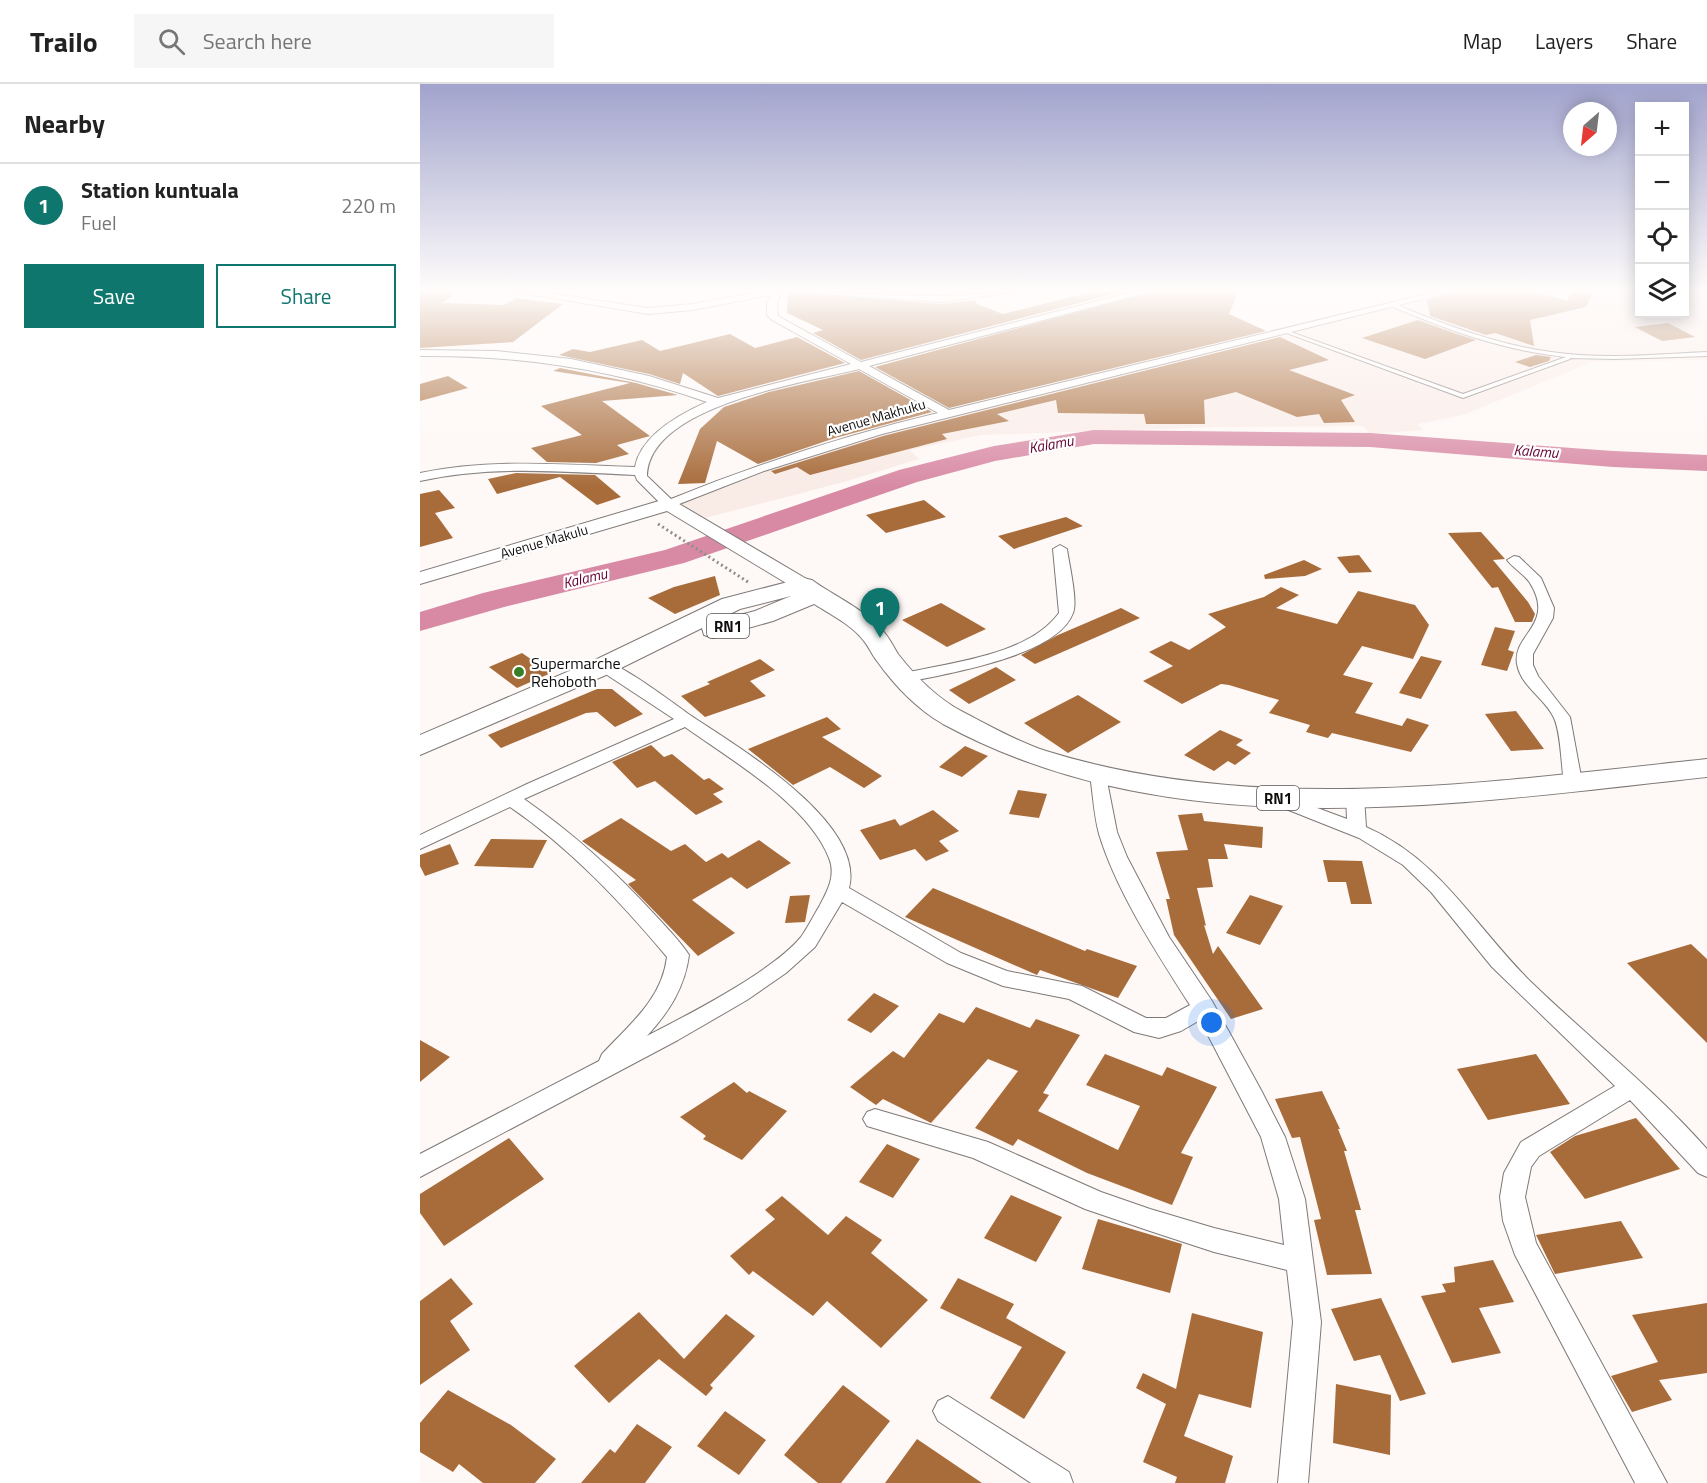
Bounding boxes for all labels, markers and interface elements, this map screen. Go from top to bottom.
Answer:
search box [134,14,554,68]
text: Trailo [30,20,98,63]
text: Search here [203,24,312,58]
icon: search [155,25,188,58]
text: Map [1463,25,1502,57]
text: Layers [1535,25,1593,57]
text: Share [1626,25,1677,57]
north arrow [1563,102,1617,156]
map controls [1635,102,1689,318]
button: + [1635,102,1689,156]
text: Nearby [24,104,105,143]
button: − [1635,156,1689,210]
text: Station kuntuala [81,173,239,207]
text: 1 [38,190,49,221]
text: 220 m [341,190,396,221]
text: Fuel [81,207,117,238]
button: locate [1635,210,1689,264]
button: Save [24,264,204,328]
button: Share [216,264,396,328]
button: layers [1635,264,1689,318]
street label: Avenue Makhuku [824,393,928,441]
water label: Kalamu [1027,429,1077,459]
water label: Kalamu [1513,438,1561,464]
street label: Avenue Makulu [498,518,590,564]
water label: Kalamu [561,561,611,594]
pin: 1 [860,588,900,638]
road number: RN1 [707,614,749,638]
place label: Supermarche Rehoboth [531,651,621,693]
marker: Supermarche Rehoboth [512,665,526,679]
road number: RN1 [1257,786,1299,810]
your location [1197,1008,1226,1037]

